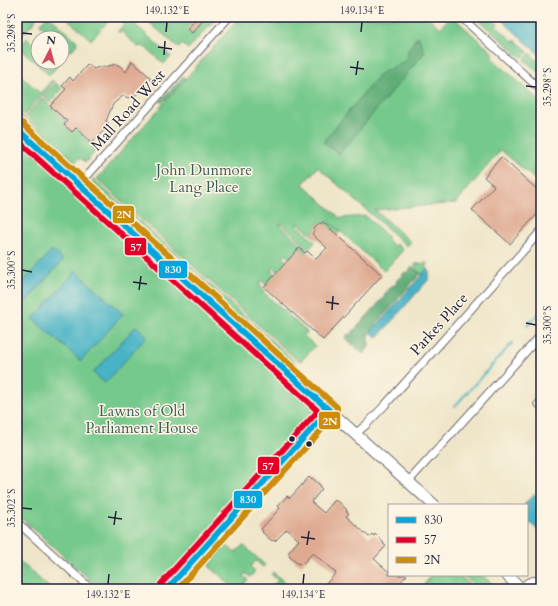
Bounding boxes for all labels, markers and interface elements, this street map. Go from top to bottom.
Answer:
text: 149.132°E [145,4,189,18]
text: 149.134°E [340,4,384,18]
text: 35.298°S [5,14,19,52]
north arrow [30,30,70,70]
text: N [45,33,57,49]
street label: Mall Road West [86,65,170,155]
text: 35.298°S [541,68,555,106]
park label: John Dunmore Lang Place [154,160,252,197]
line badge: 2N [112,205,135,224]
text: 2N [116,207,132,222]
line badge: 57 [124,237,147,256]
text: 57 [130,240,142,255]
text: 35.300°S [5,251,19,289]
line badge: 830 [158,260,188,279]
text: 830 [165,262,182,277]
street label: Parkes Place [406,288,472,359]
text: 35.300°S [541,306,555,344]
park label: Lawns of Old Parliament House [86,401,199,438]
line badge: 2N [318,411,341,430]
text: 2N [322,414,338,429]
unlabelled marker [287,434,297,444]
unlabelled marker [304,439,314,449]
line badge: 57 [257,456,280,475]
text: 57 [262,459,274,474]
text: 35.302°S [5,489,19,527]
line badge: 830 [233,490,263,509]
text: 830 [240,492,257,507]
legend [388,504,528,576]
text: 830 [424,512,442,528]
text: 57 [424,532,436,548]
text: 2N [424,552,441,568]
text: 149.132°E [86,588,130,602]
text: 149.134°E [281,588,325,602]

